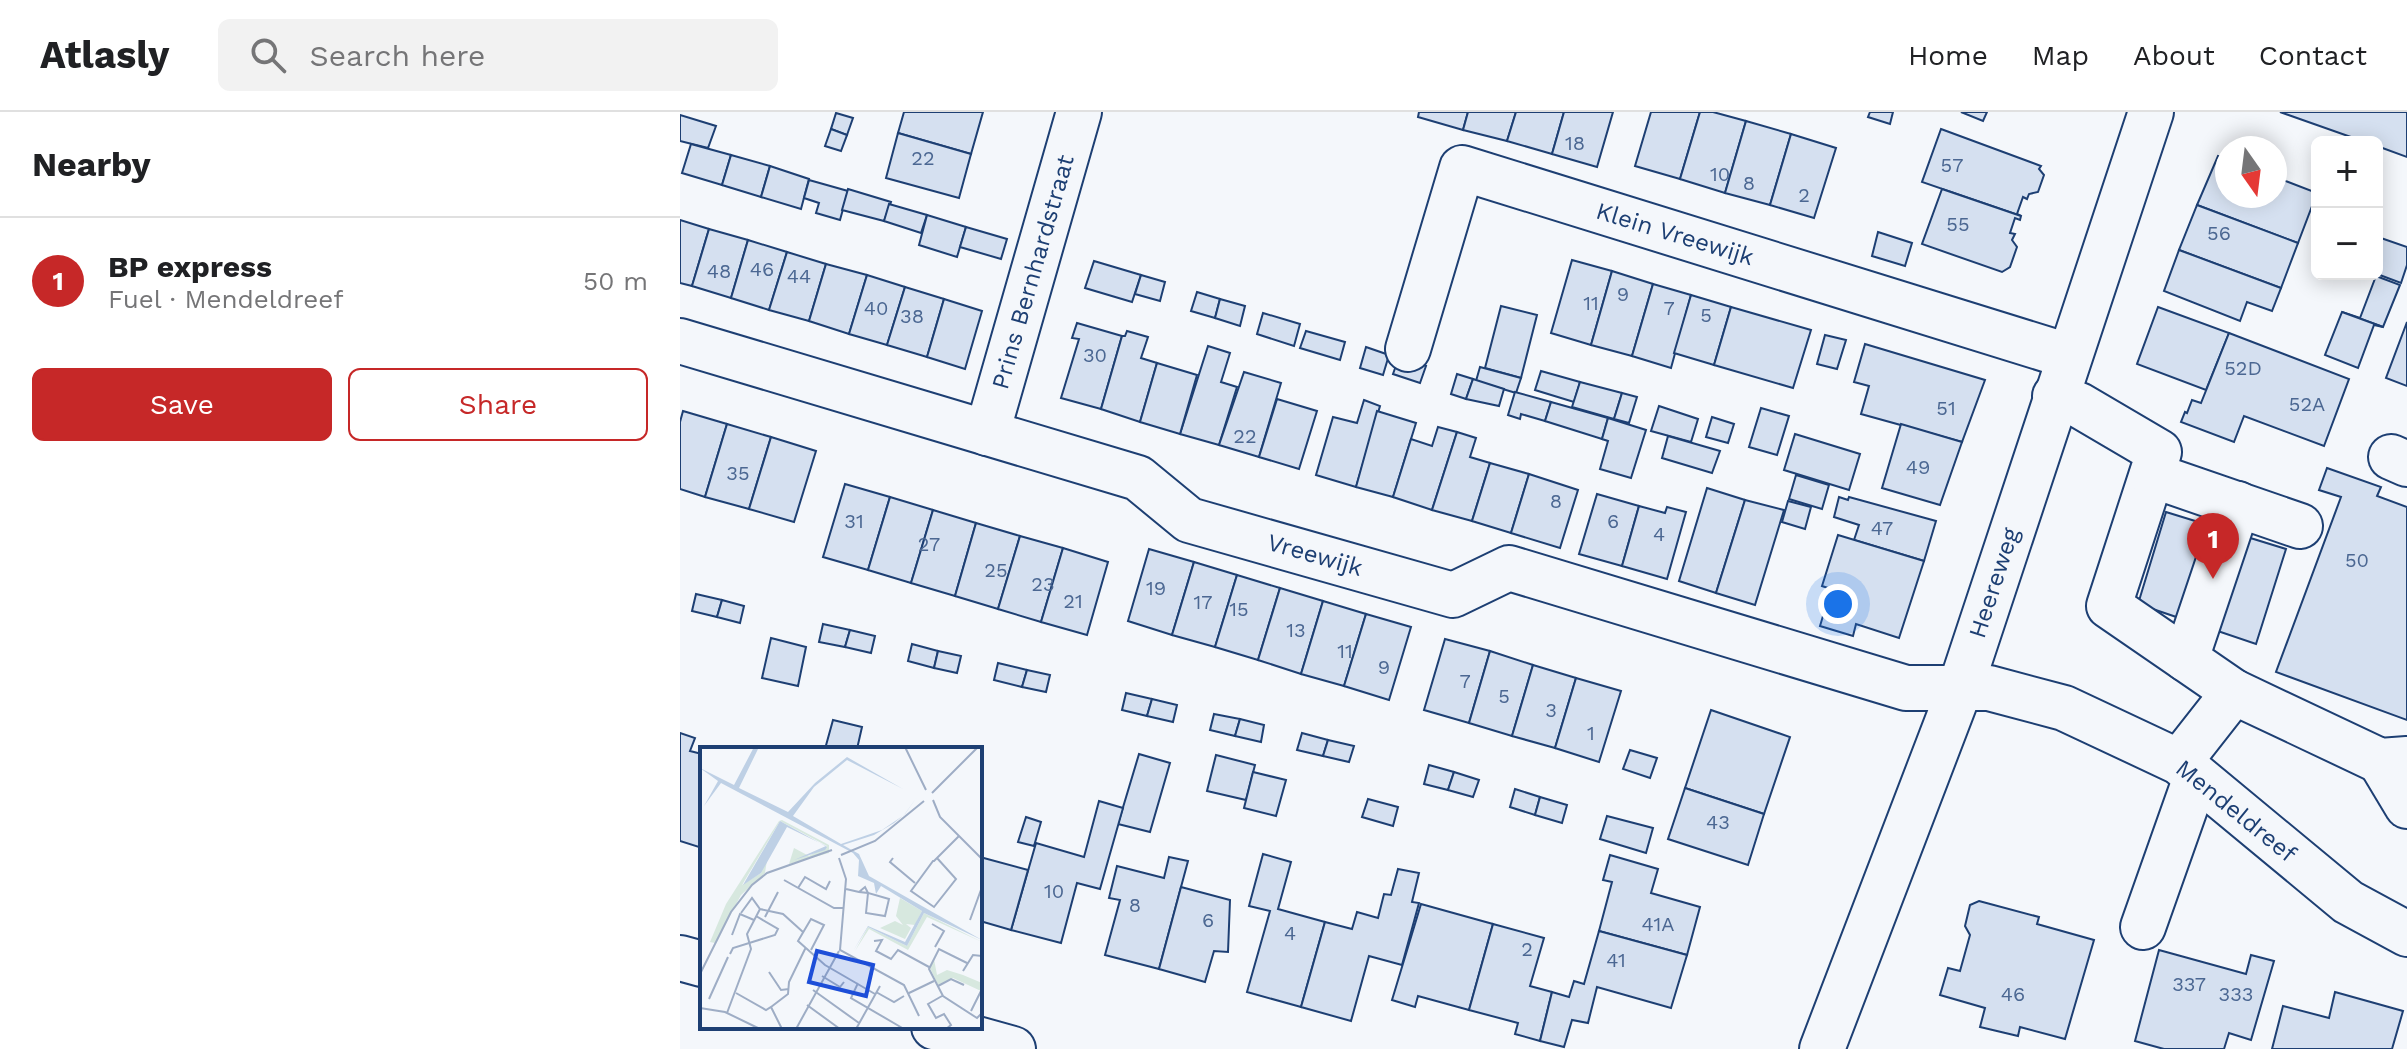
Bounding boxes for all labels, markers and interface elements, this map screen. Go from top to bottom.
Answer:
search box [218,19,778,91]
text: Atlasly [40,33,170,77]
icon: search [246,33,290,77]
text: Search here [310,38,485,73]
text: Home [1908,39,1988,72]
text: Map [2032,39,2089,72]
text: About [2133,39,2215,72]
text: Contact [2259,39,2367,72]
house number: 18 [1565,131,1585,155]
north arrow [2215,136,2287,208]
map controls [2311,136,2383,280]
button: + [2311,136,2383,208]
text: Nearby [32,144,151,184]
house number: 22 [911,146,935,170]
street label: Prins Bernhardstraat [986,152,1080,392]
house number: 57 [1941,153,1963,177]
house number: 10 [1710,162,1730,186]
house number: 8 [1743,171,1755,195]
house number: 2 [1798,183,1810,207]
street label: Klein Vreewijk [1593,197,1758,271]
button: − [2311,208,2383,280]
house number: 55 [1946,212,1970,236]
house number: 56 [2207,221,2231,245]
text: BP express [108,249,272,284]
house number: 46 [750,257,774,281]
house number: 48 [707,259,731,283]
house number: 44 [787,264,811,288]
text: 1 [52,266,64,296]
text: 50 m [583,266,648,296]
house number: 9 [1617,282,1629,306]
text: Fuel · Mendeldreef [108,284,343,314]
house number: 11 [1583,291,1599,315]
house number: 40 [864,296,888,320]
house number: 7 [1663,296,1675,320]
house number: 5 [1700,303,1712,327]
house number: 38 [900,304,924,328]
house number: 30 [1083,343,1107,367]
house number: 52D [2224,356,2262,380]
button: Save [32,368,332,441]
button: Share [348,368,648,441]
house number: 52A [2289,392,2325,416]
house number: 51 [1936,396,1956,420]
house number: 22 [1233,424,1257,448]
house number: 49 [1906,455,1930,479]
house number: 35 [726,461,750,485]
house number: 8 [1550,489,1562,513]
house number: 31 [844,509,864,533]
house number: 6 [1607,509,1619,533]
pin: 1 [2187,513,2239,579]
house number: 47 [1871,516,1893,540]
house number: 4 [1653,522,1665,546]
street label: Heereweg [1963,524,2025,642]
street label: Vreewijk [1264,528,1366,582]
house number: 27 [918,532,940,556]
house number: 50 [2345,548,2369,572]
house number: 25 [984,558,1008,582]
house number: 23 [1031,572,1055,596]
house number: 19 [1146,576,1166,600]
your location [1818,584,1858,624]
house number: 21 [1063,589,1083,613]
house number: 17 [1193,590,1213,614]
house number: 15 [1229,597,1249,621]
house number: 13 [1286,618,1306,642]
house number: 11 [1337,639,1353,663]
house number: 9 [1378,655,1390,679]
house number: 7 [1459,669,1471,693]
house number: 5 [1498,684,1510,708]
house number: 3 [1545,698,1557,722]
house number: 1 [1587,721,1595,745]
inset map [700,747,982,1029]
street label: Mendeldreef [2170,754,2302,868]
house number: 43 [1706,810,1730,834]
house number: 10 [1044,879,1064,903]
house number: 8 [1129,893,1141,917]
house number: 6 [1202,908,1214,932]
house number: 41A [1642,912,1674,936]
house number: 4 [1284,921,1296,945]
house number: 2 [1521,937,1533,961]
house number: 41 [1606,948,1626,972]
house number: 337 [2172,972,2206,996]
house number: 46 [2001,982,2025,1006]
house number: 333 [2219,982,2253,1006]

